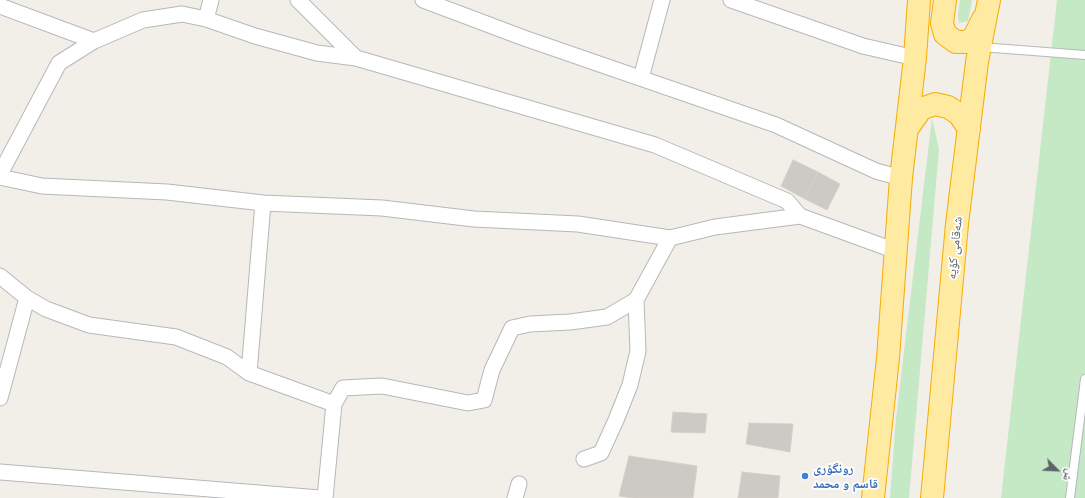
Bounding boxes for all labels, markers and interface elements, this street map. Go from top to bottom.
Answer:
street label: شەقامی کۆیە [944,216,966,280]
north arrow [1037,450,1077,490]
place label: رونگۆری قاسم و محمد [813,461,878,492]
text: ش [1060,467,1077,483]
marker: رونگۆری قاسم و محمد [800,471,810,481]

